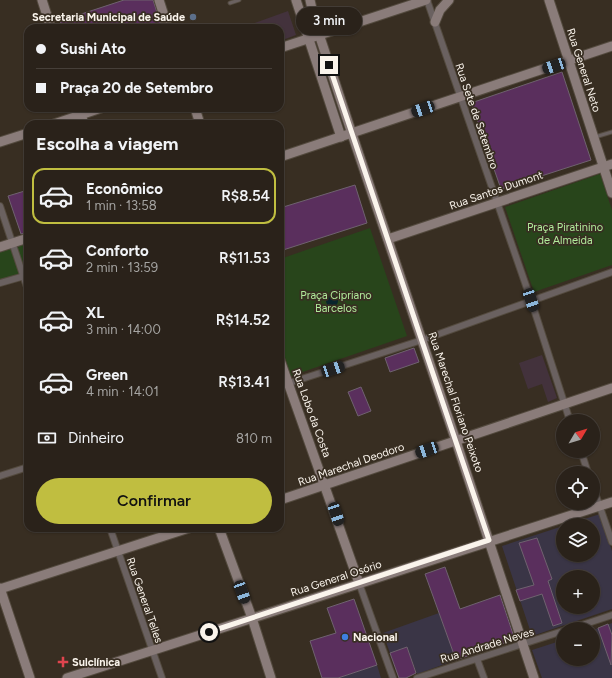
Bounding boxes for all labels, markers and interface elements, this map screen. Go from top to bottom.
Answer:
callout: 3 min [296,7,362,35]
place label: Secretaria Municipal de Saúde [32,11,185,24]
marker: Secretaria Municipal de Saúde [188,12,198,22]
text: 3 min [313,13,345,28]
street label: Rua General Neto [564,27,603,114]
text: Sushi Ato [60,40,126,58]
route end [320,56,338,74]
car [541,57,567,75]
street label: Rua Sete de Setembro [452,62,501,171]
text: Praça 20 de Setembro [60,79,213,97]
car [410,99,436,119]
text: Escolha a viagem [36,133,179,155]
street label: Rua Santos Dumont [448,168,545,213]
icon: car [38,178,74,214]
text: Econômico [86,180,163,198]
text: R$8.54 [221,187,270,205]
text: 1 min · 13:58 [86,198,157,213]
park label: Praça Piratinino de Almeida [527,221,603,247]
icon: car [38,240,74,276]
text: Conforto [86,242,149,260]
text: R$11.53 [219,249,270,267]
text: 2 min · 13:59 [86,260,158,275]
car [522,287,540,313]
park label: Praça Cipriano Barcelos [300,289,372,315]
icon: car [38,302,74,338]
text: XL [86,304,104,322]
text: R$14.52 [216,311,270,329]
text: 3 min · 14:00 [86,322,161,337]
street label: Rua Marechal Floriano Peixoto [425,330,486,474]
car [320,360,346,378]
icon: car [38,364,74,400]
text: Green [86,366,128,384]
street label: Rua Lobo da Costa [290,367,334,459]
text: R$13.41 [218,373,270,391]
text: 4 min · 14:01 [86,384,159,399]
north arrow [556,414,600,458]
map controls [556,414,600,666]
icon: cash [36,427,58,449]
text: Dinheiro [68,429,124,447]
text: 810 m [236,431,272,446]
street label: Rua Marechal Deodoro [296,440,406,489]
car [414,440,440,460]
button: locate [556,466,600,510]
button: Confirmar [36,478,272,524]
car [326,501,346,527]
button: layers [556,518,600,562]
street label: Rua General Telles [124,556,165,645]
street label: Rua General Osório [289,558,383,599]
button: + [556,570,600,614]
car [232,579,252,605]
button: − [556,622,600,666]
route start [200,623,218,641]
street label: Rua Andrade Neves [439,625,535,666]
place label: Nacional [353,631,398,644]
marker: Nacional [340,632,350,642]
marker: Sulclínica [57,656,69,668]
place label: Sulclínica [72,656,120,669]

